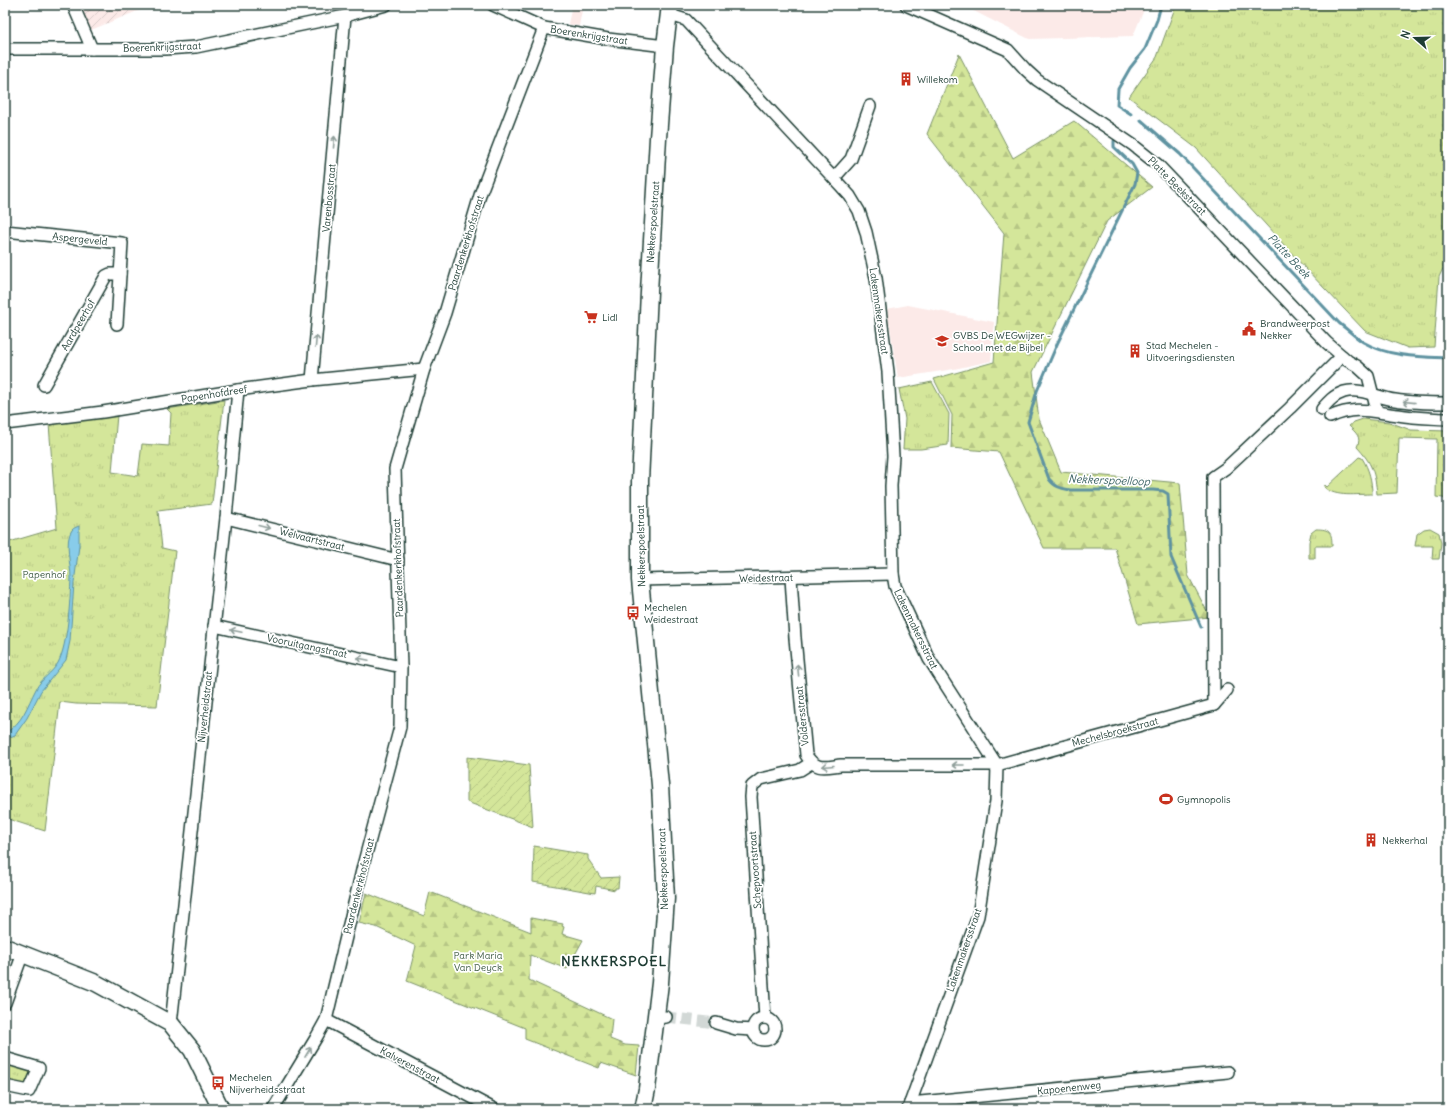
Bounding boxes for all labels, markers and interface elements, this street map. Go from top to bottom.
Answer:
north arrow [1395,18,1435,58]
street label: Boerenkrijgstraat [549,22,629,48]
text: N [1398,29,1413,41]
street label: Boerenkrijgstraat [123,39,202,55]
building icon: Willekom [898,71,914,87]
place label: Willekom [917,73,958,86]
one-way arrow [330,136,337,149]
street label: Platte Beekstraat [1145,154,1209,218]
street label: Varenbosstraat [320,163,339,233]
street label: Nekkerspoelstraat [644,180,662,263]
street label: Paardenkerkhofstraat [445,193,487,292]
street label: Aspergeveld [52,230,108,248]
water label: Platte Beek [1265,231,1314,282]
street label: Lakenmakersstraat [866,267,892,356]
street label: Aardpeerhof [58,296,98,353]
supermarket icon: Lidl [583,309,599,325]
place label: Lidl [602,311,618,324]
place label: Brandweerpost Nekker [1260,317,1330,342]
public building icon: Brandweerpost Nekker [1241,321,1257,337]
place label: GVBS De WEGwijzer - School met de Bijbel [953,329,1051,354]
school or university icon: GVBS De WEGwijzer - School met de Bijbel [934,333,950,349]
one-way arrow [312,335,319,348]
place label: Stad Mechelen - Uitvoeringsdiensten [1146,339,1235,364]
building icon: Stad Mechelen - Uitvoeringsdiensten [1127,343,1143,359]
street label: Papenhofdreef [180,382,249,406]
one-way arrow [1403,398,1416,405]
water label: Nekkerspoelloop [1068,472,1151,488]
street label: Nekkerspoelstraat [634,504,648,587]
street label: Paardenkerkhofstraat [390,518,406,618]
one-way arrow [257,524,270,532]
street label: Welvaartstraat [278,525,347,554]
park label: Papenhof [23,568,66,581]
street label: Weidestraat [739,571,794,585]
street label: Lakenmakersstraat [891,587,941,672]
place label: Mechelen Weidestraat [644,601,699,626]
bus stop icon: Mechelen Weidestraat [625,605,641,621]
one-way arrow [230,626,243,634]
street label: Vooruitgangstraat [266,631,349,661]
one-way arrow [357,654,370,662]
one-way arrow [794,664,801,677]
street label: Nijverheidstraat [195,670,215,743]
street label: Voldersstraat [792,685,812,747]
street label: Mechelsbroekstraat [1070,714,1160,750]
one-way arrow [952,761,965,769]
one-way arrow [822,763,835,770]
sports icon: Gymnopolis [1158,791,1174,807]
place label: Gymnopolis [1177,793,1231,806]
street label: Nekkerspoelstraat [655,827,671,910]
street label: Schepvoortstraat [746,830,764,909]
building icon: Nekkerhal [1363,832,1379,848]
place label: Nekkerhal [1382,834,1428,847]
street label: Paardenkerkhofstraat [341,836,377,936]
street label: Lakenmakersstraat [944,906,985,993]
park label: Park Maria Van Deyck [454,949,503,974]
district label: NEKKERSPOEL [561,952,667,970]
street label: Kalverenstraat [378,1044,443,1087]
one-way arrow [304,1047,312,1058]
place label: Mechelen Nijverheidsstraat [229,1071,306,1096]
bus stop icon: Mechelen Nijverheidsstraat [210,1075,226,1091]
street label: Kapoenenweg [1036,1078,1102,1098]

